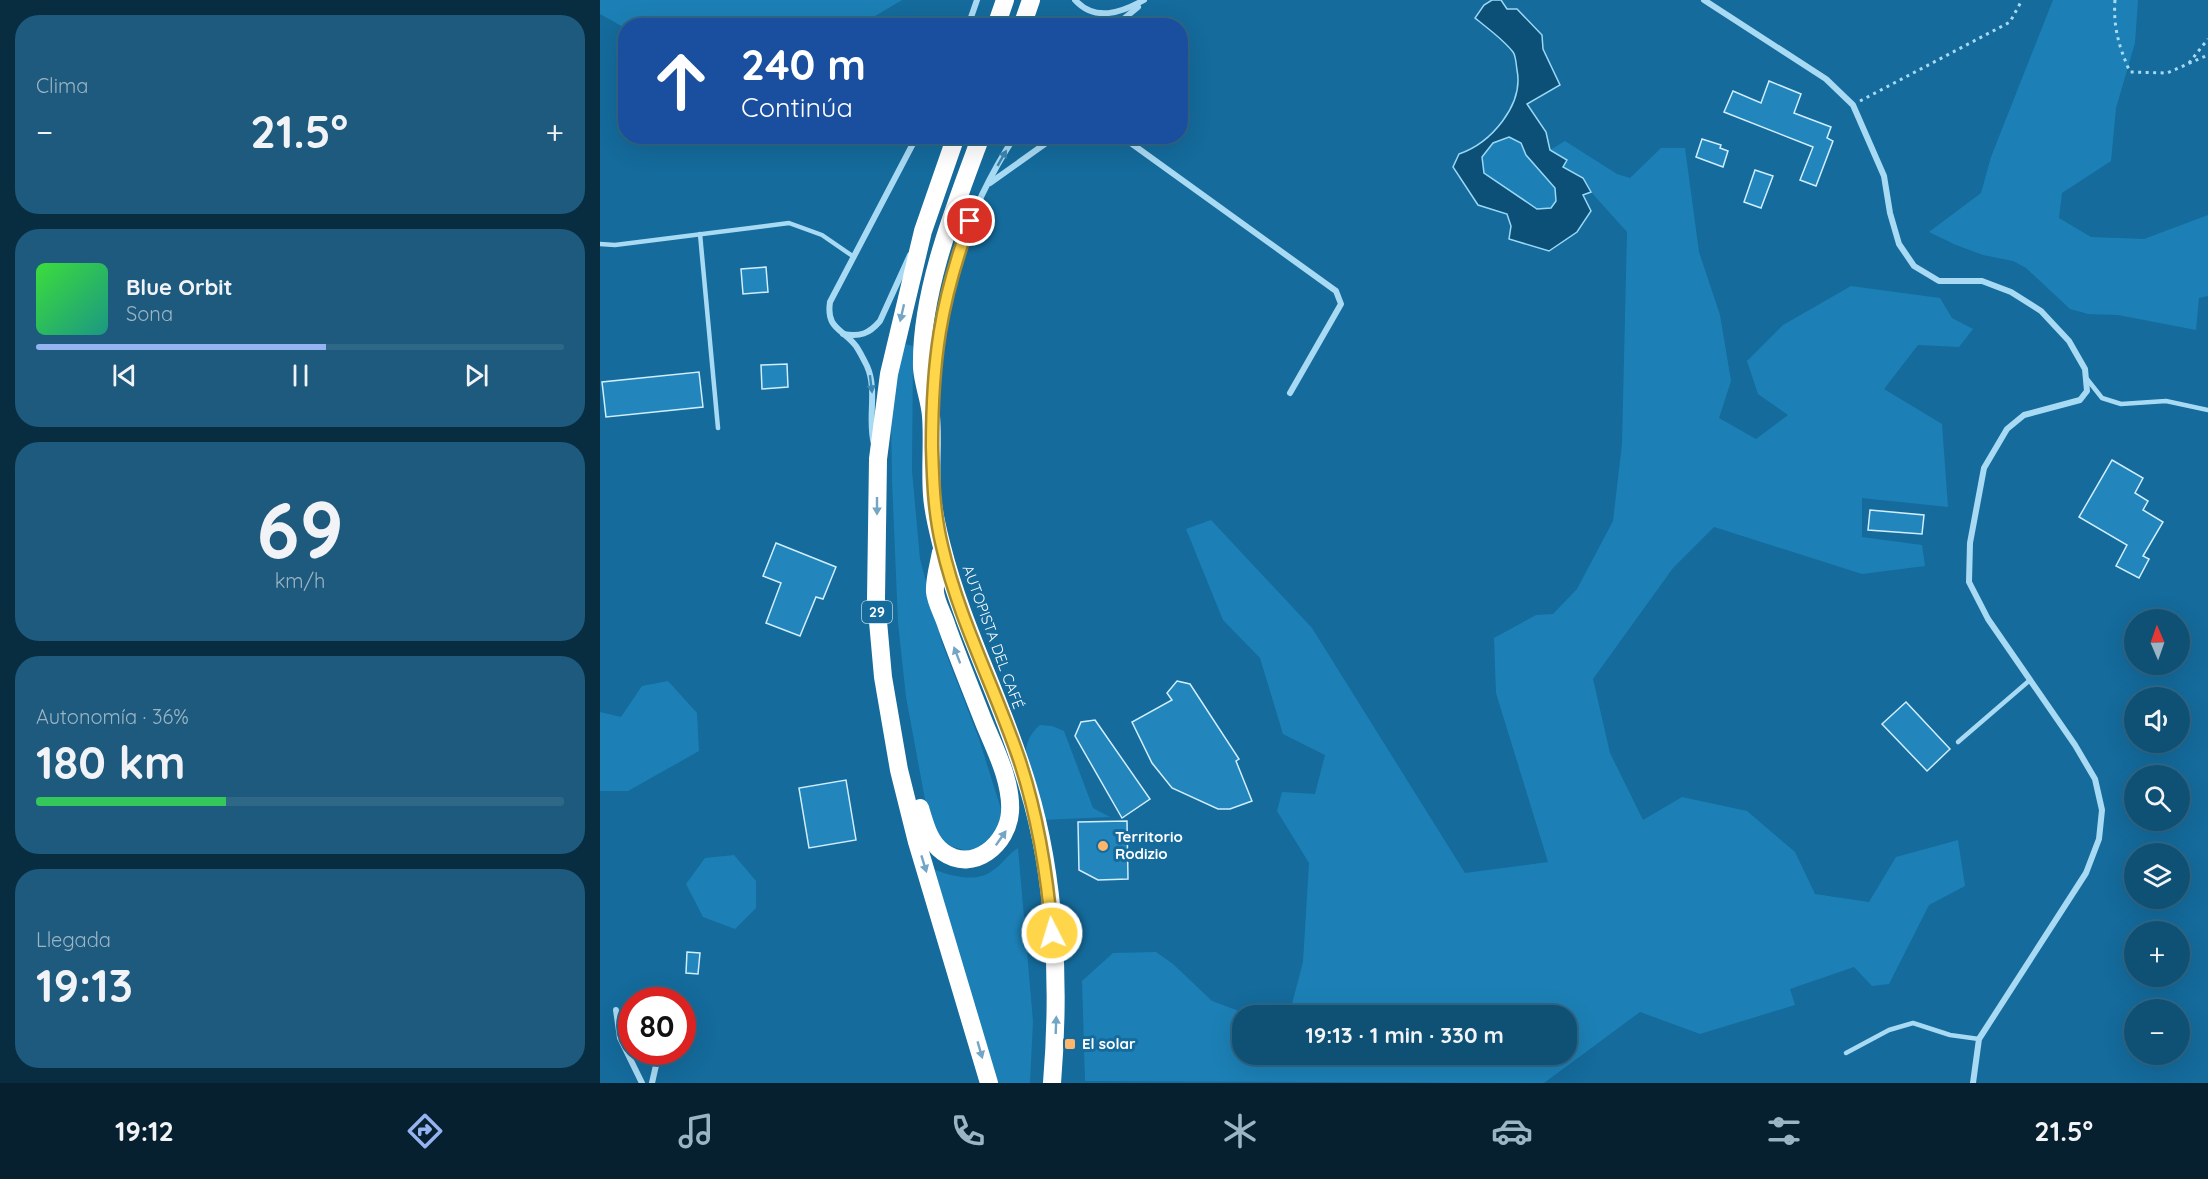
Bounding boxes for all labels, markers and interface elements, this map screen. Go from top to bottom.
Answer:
text: 240 m [741,38,866,91]
icon: ahead [642,42,720,120]
text: Clima [36,73,88,98]
text: Continúa [741,90,853,124]
text: 21.5° [250,103,348,159]
text: − [36,111,53,152]
text: + [545,111,564,152]
one-way arrow [997,149,1007,166]
pin [944,195,995,246]
icon: arrive [953,204,986,237]
text: Blue Orbit [126,273,232,301]
text: Sona [126,301,173,326]
one-way arrow [897,304,906,323]
icon: previous [108,359,141,392]
icon: pause [284,359,317,392]
icon: next [460,359,493,392]
one-way arrow [866,375,876,394]
text: 69 [256,480,344,578]
one-way arrow [872,496,882,515]
street label: AUTOPISTA DEL CAFÉ [959,562,1028,711]
text: km/h [275,568,325,593]
road number: 29 [862,601,892,623]
north arrow [2124,609,2190,675]
map controls [2124,609,2190,1065]
one-way arrow [952,646,962,664]
button: sound [2124,687,2190,753]
text: Autonomía · 36% [36,704,189,729]
text: 180 km [36,734,186,790]
button: search [2124,765,2190,831]
place label: Territorio Rodizio [1115,827,1183,863]
one-way arrow [995,830,1006,847]
marker: Territorio Rodizio [1096,839,1110,853]
button: layers [2124,843,2190,909]
one-way arrow [920,855,929,873]
position arrow [1020,901,1084,965]
button: + [2124,921,2190,987]
text: Llegada [36,927,111,952]
text: 19:13 [36,957,133,1013]
speed limit sign: 80 [618,987,696,1065]
button: − [2124,999,2190,1065]
one-way arrow [1051,1015,1061,1034]
text: 19:13 · 1 min · 330 m [1305,1021,1504,1049]
place label: El solar [1082,1034,1136,1053]
marker: El solar [1063,1037,1077,1051]
one-way arrow [976,1041,985,1059]
icon: directions [404,1110,446,1152]
icon: music [675,1110,717,1152]
icon: phone [947,1110,989,1152]
icon: climate [1219,1110,1261,1152]
icon: car [1491,1110,1533,1152]
icon: filters [1763,1110,1805,1152]
text: 19:12 [115,1114,174,1148]
text: 21.5° [2034,1114,2093,1148]

